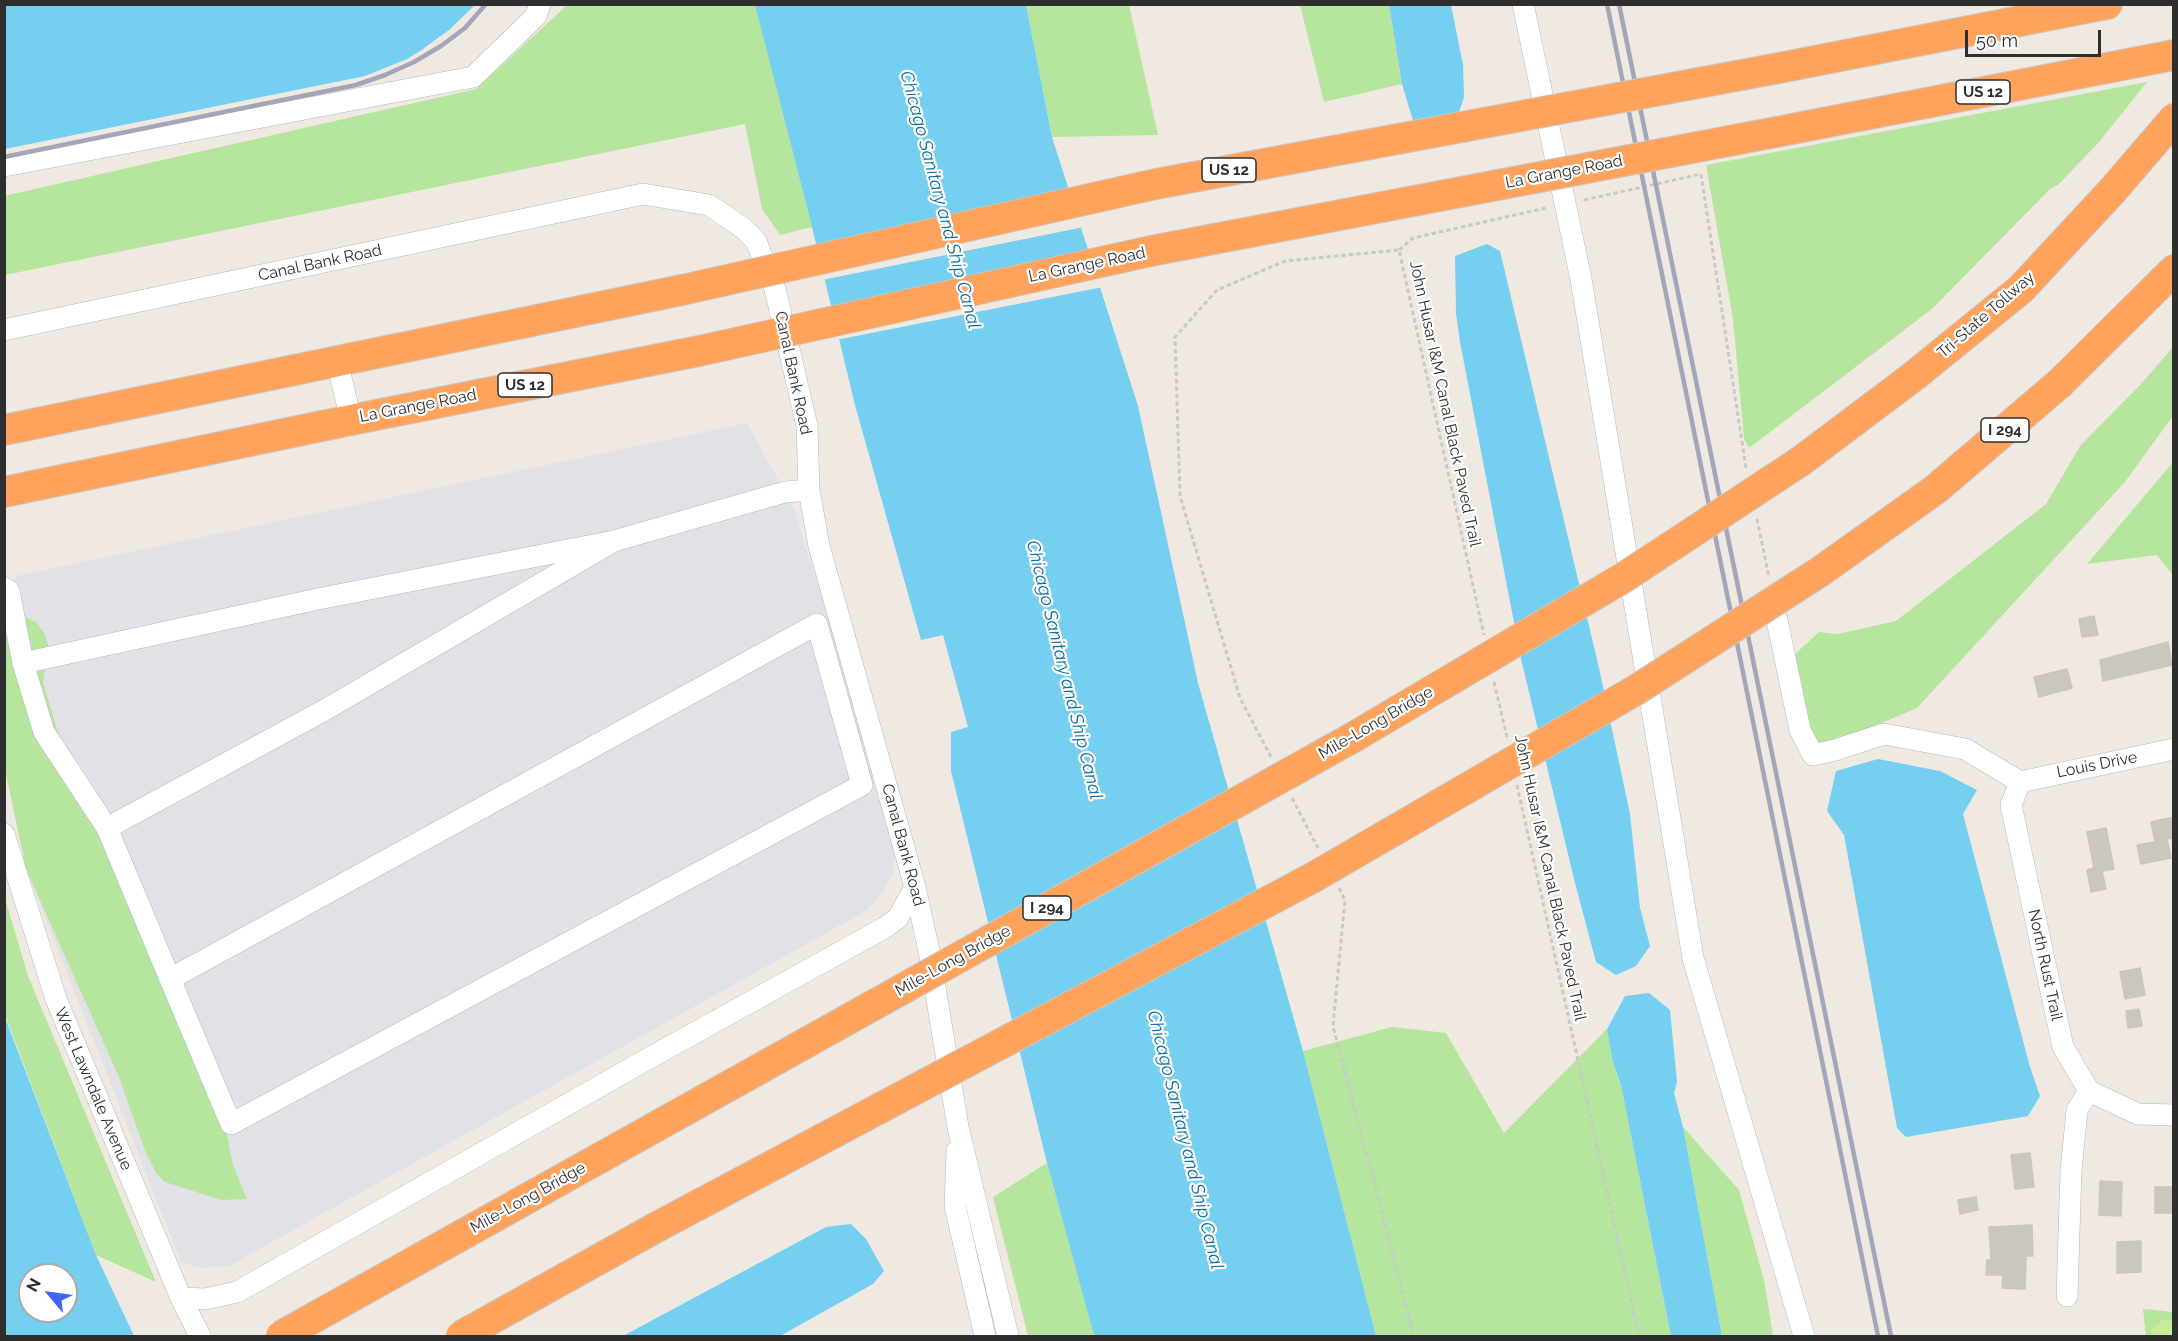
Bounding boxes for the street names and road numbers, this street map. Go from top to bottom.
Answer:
road number: US 12 [1956,80,2010,104]
street label: La Grange Road [1504,151,1624,193]
road number: US 12 [1202,158,1256,182]
street label: Canal Bank Road [256,241,384,285]
street label: La Grange Road [1027,243,1147,287]
street label: John Husar I&M Canal Black Paved Trail [1405,259,1485,549]
street label: Tri-State Tollway [1934,268,2038,362]
street label: Canal Bank Road [771,309,815,437]
road number: US 12 [498,373,552,397]
street label: La Grange Road [358,385,478,427]
road number: I 294 [1981,418,2029,442]
street label: Mile-Long Bridge [1315,682,1437,764]
street label: John Husar I&M Canal Black Paved Trail [1510,733,1590,1023]
street label: Louis Drive [2055,748,2139,782]
street label: Canal Bank Road [877,782,929,908]
road number: I 294 [1023,896,1071,920]
street label: North Rust Trail [2024,907,2066,1023]
street label: Mile-Long Bridge [892,921,1014,1001]
street label: West Lawndale Avenue [50,1005,136,1173]
street label: Mile-Long Bridge [467,1158,589,1238]

